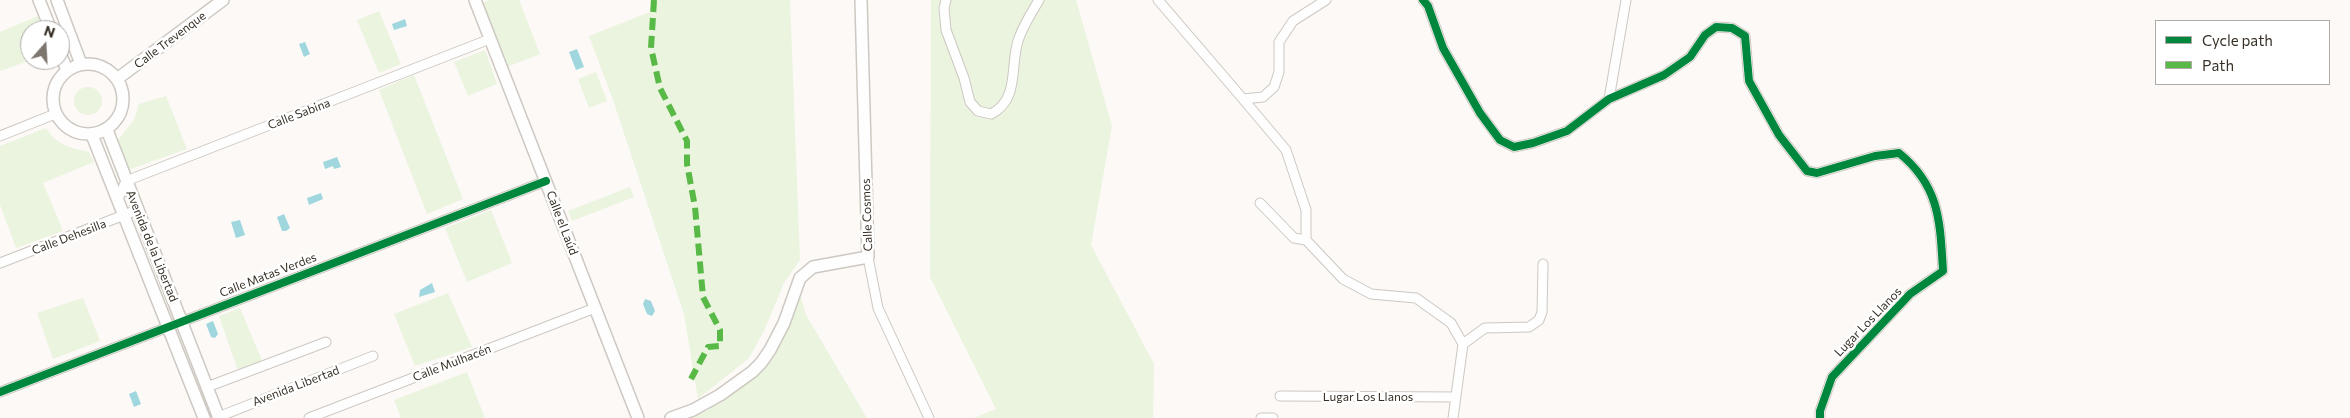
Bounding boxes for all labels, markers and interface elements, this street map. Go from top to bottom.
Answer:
street label: Calle Trevenque [131,8,209,72]
north arrow [20,20,70,70]
legend [2155,20,2330,85]
text: N [42,22,57,41]
text: Cycle path [2202,31,2273,49]
text: Path [2202,56,2234,74]
street label: Calle Sabina [266,95,332,133]
street label: Calle Cosmos [859,178,875,252]
street label: Avenida de la Libertad [123,188,181,304]
street label: Calle el Laúd [543,189,581,257]
street label: Calle Dehesilla [30,216,108,258]
street label: Calle Matas Verdes [217,250,319,300]
street label: Lugar Los Llanos [1831,284,1905,360]
street label: Calle Mulhacén [411,341,493,385]
street label: Avenida Libertad [251,363,341,409]
street label: Lugar Los Llanos [1323,390,1413,404]

